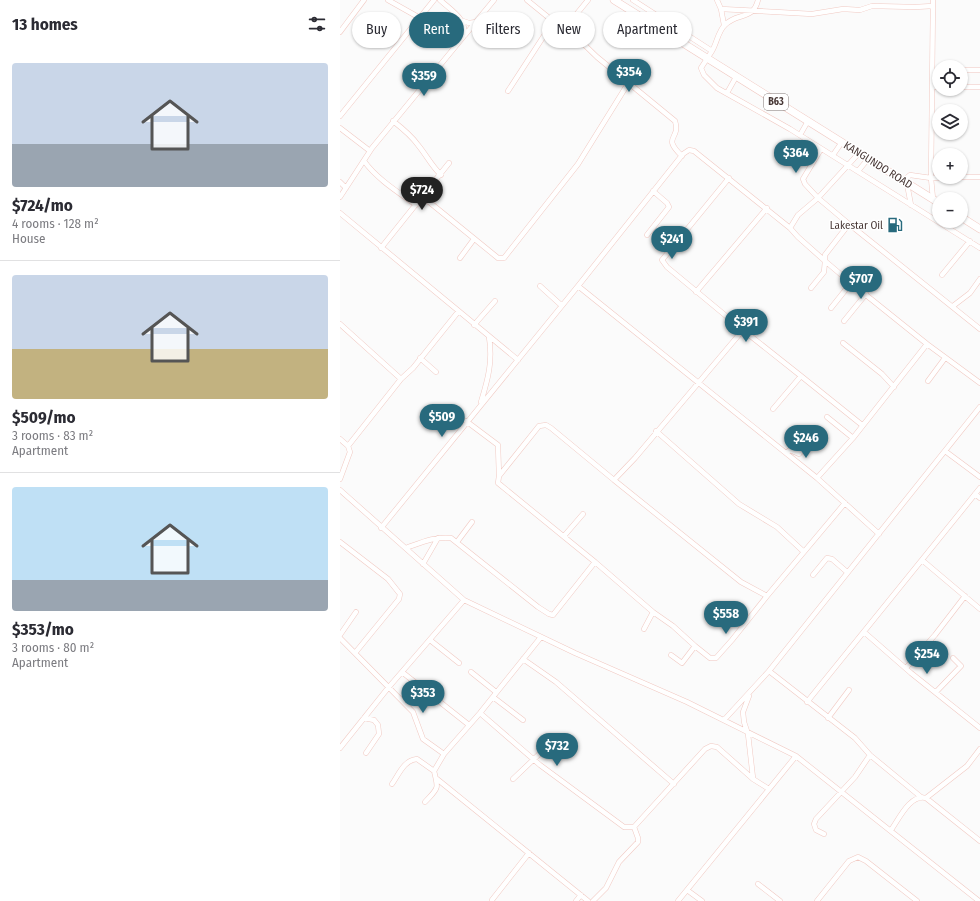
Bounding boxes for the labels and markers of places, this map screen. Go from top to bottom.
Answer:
pin: $354 [605,59,653,93]
pin: $359 [400,63,448,97]
pin: $364 [772,140,820,174]
pin: $724 [398,177,446,211]
fuel station icon: Lakestar Oil [886,216,904,234]
place label: Lakestar Oil [830,219,883,232]
pin: $241 [648,226,696,260]
pin: $707 [837,266,885,300]
pin: $391 [722,309,770,343]
pin: $509 [418,404,466,438]
pin: $246 [782,425,830,459]
pin: $558 [702,601,750,635]
pin: $254 [903,641,951,675]
pin: $353 [399,680,447,714]
pin: $732 [533,733,581,767]

